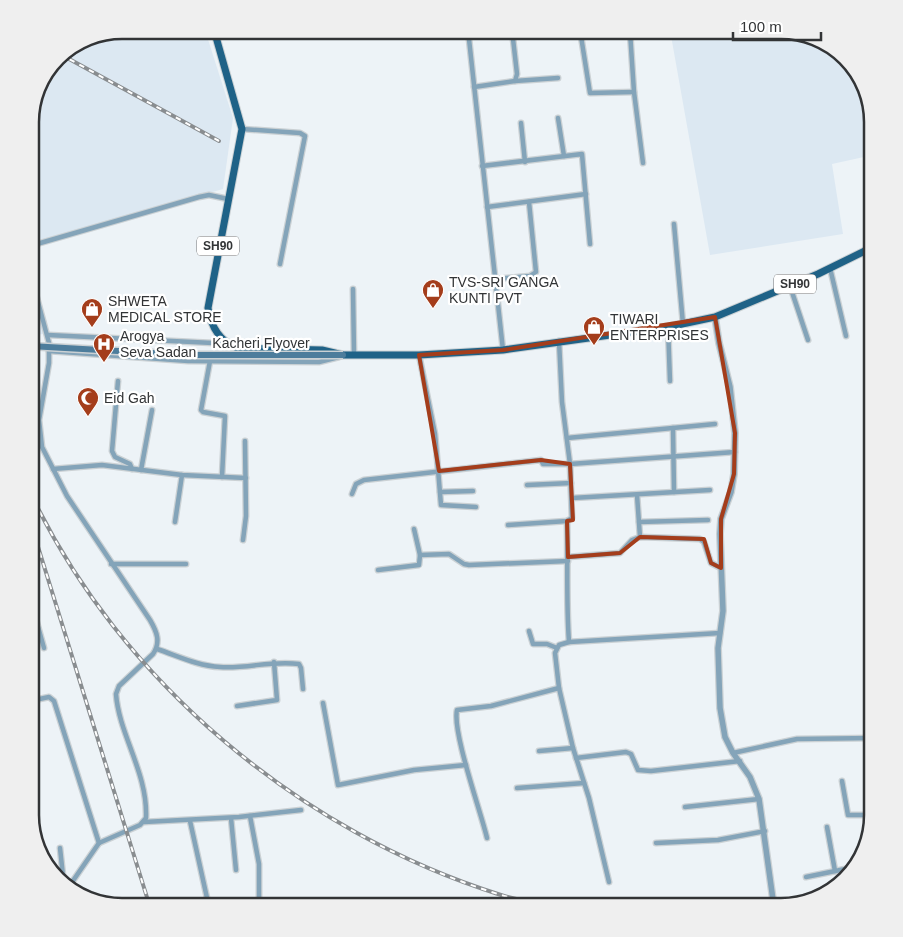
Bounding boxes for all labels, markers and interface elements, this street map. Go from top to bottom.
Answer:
scale bar [733,10,820,42]
text: 100 m [740,18,782,35]
road number: SH90 [197,237,239,256]
place label: TVS-SRI GANGA KUNTI PVT [449,274,559,306]
road number: SH90 [774,274,816,294]
shop icon: TVS-SRI GANGA KUNTI PVT [421,278,445,309]
place label: SHWETA MEDICAL STORE [108,293,222,325]
shop icon: SHWETA MEDICAL STORE [80,297,104,328]
place label: TIWARI ENTERPRISES [610,311,709,343]
shop icon: TIWARI ENTERPRISES [582,315,606,346]
place label: Arogya Seva Sadan [120,328,196,360]
hospital icon: Arogya Seva Sadan [92,332,116,363]
street label: Kacheri Flyover [212,335,310,351]
mosque icon: Eid Gah [76,386,100,417]
place label: Eid Gah [104,390,155,406]

